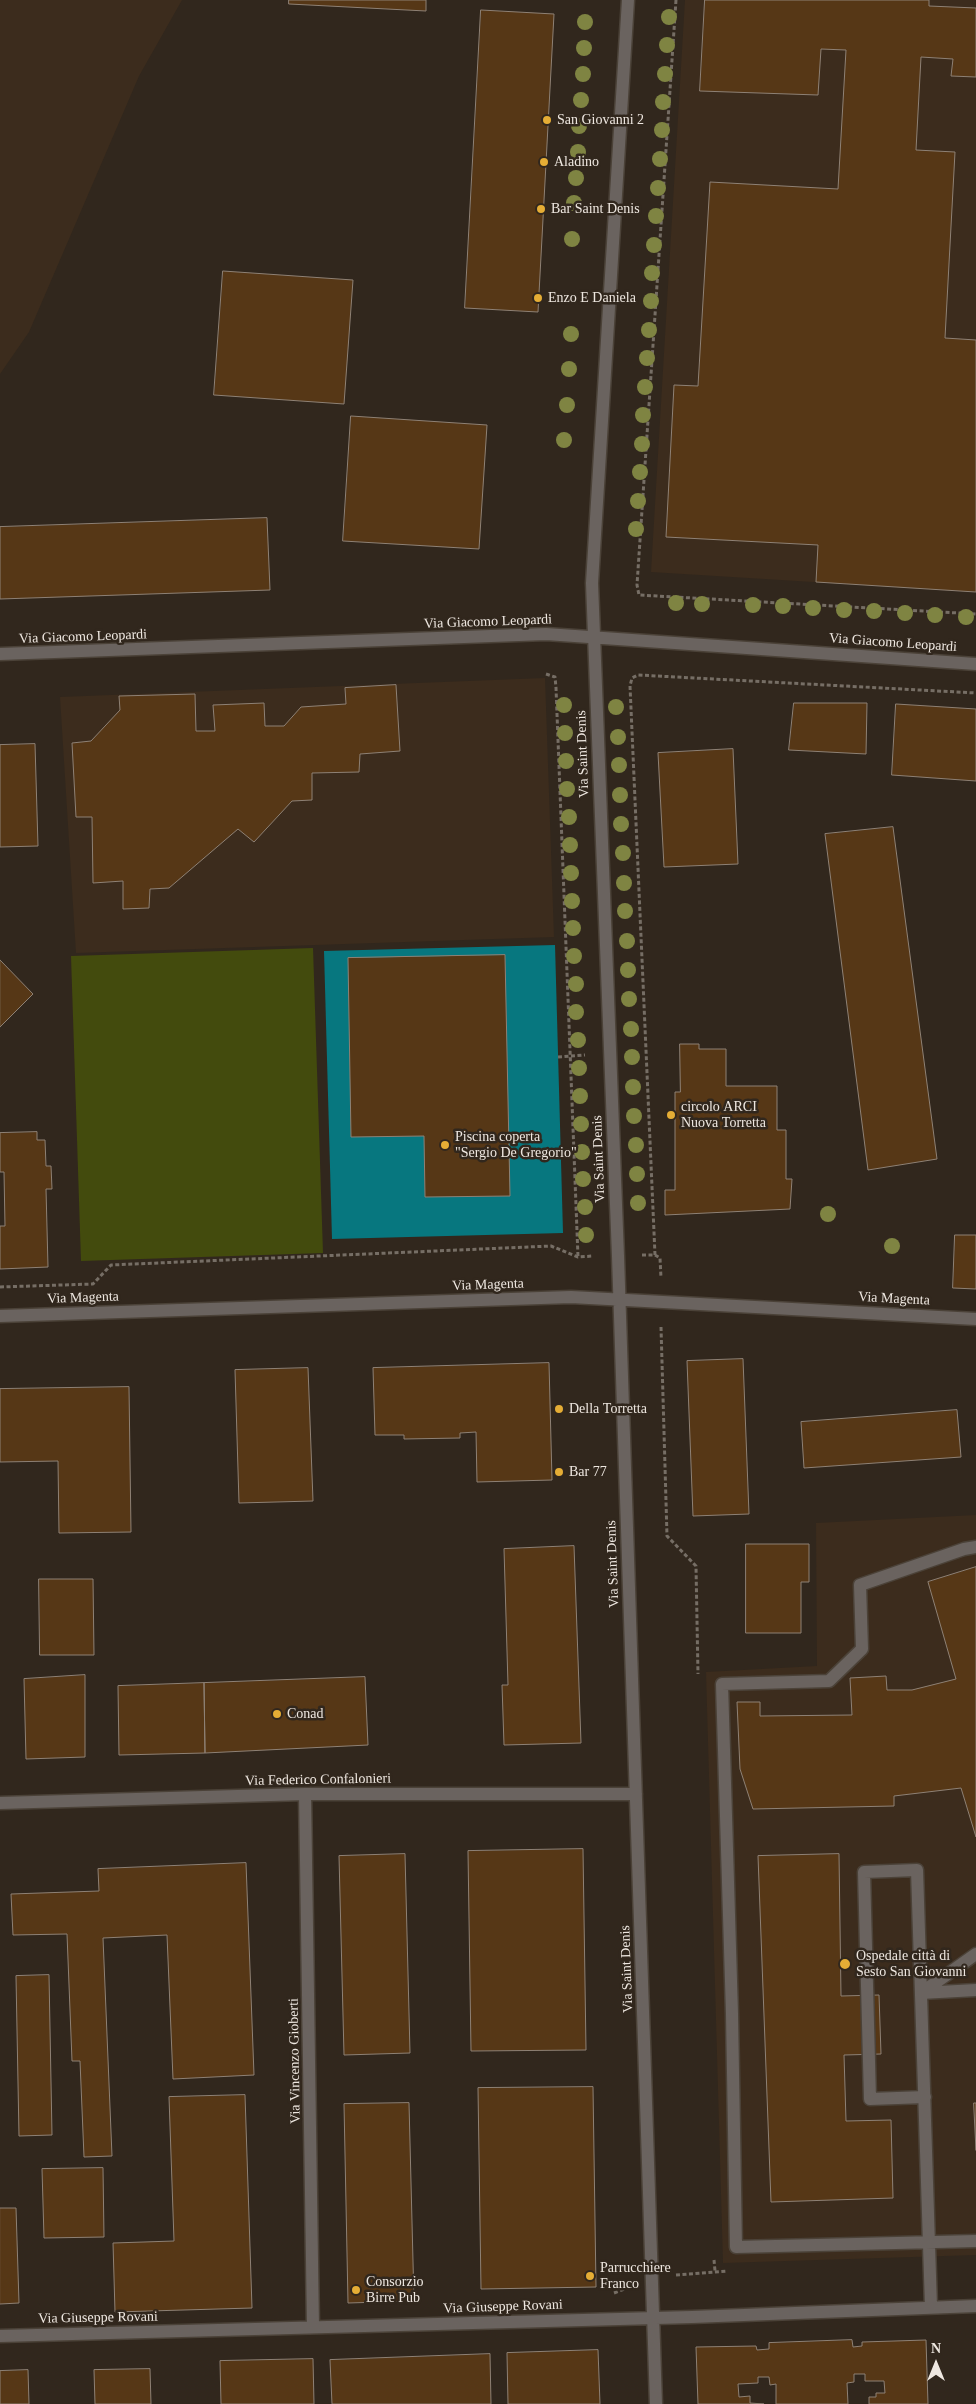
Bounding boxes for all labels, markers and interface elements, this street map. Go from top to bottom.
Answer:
place label: San Giovanni 2 [557,112,644,128]
marker: San Giovanni 2 [541,114,553,126]
place label: Aladino [554,154,599,170]
marker: Aladino [538,156,550,168]
place label: Bar Saint Denis [551,201,640,217]
marker: Bar Saint Denis [535,203,547,215]
place label: Enzo E Daniela [548,290,636,306]
marker: Enzo E Daniela [532,292,544,304]
street label: Via Giacomo Leopardi [424,611,552,633]
street label: Via Giacomo Leopardi [19,626,147,648]
street label: Via Giacomo Leopardi [828,630,958,656]
street label: Via Saint Denis [573,710,593,798]
place label: circolo ARCI Nuova Torretta [681,1099,766,1132]
marker: circolo ARCI Nuova Torretta [665,1109,677,1121]
street label: Via Saint Denis [589,1115,609,1203]
place label: Piscina coperta "Sergio De Gregorio" [455,1129,577,1162]
marker: Piscina coperta "Sergio De Gregorio" [439,1139,451,1151]
street label: Via Magenta [452,1275,524,1295]
street label: Via Magenta [47,1288,119,1308]
street label: Via Magenta [858,1289,930,1309]
place label: Della Torretta [569,1401,647,1417]
marker: Della Torretta [553,1403,565,1415]
place label: Bar 77 [569,1464,607,1480]
marker: Bar 77 [553,1466,565,1478]
street label: Via Saint Denis [603,1520,623,1608]
place label: Conad [287,1706,324,1722]
marker: Conad [271,1708,283,1720]
street label: Via Federico Confalonieri [245,1770,391,1790]
street label: Via Saint Denis [617,1925,637,2013]
place label: Ospedale città di Sesto San Giovanni [856,1948,966,1980]
marker: Ospedale città di Sesto San Giovanni [838,1957,852,1971]
street label: Via Vincenzo Gioberti [286,1998,304,2124]
place label: Parrucchiere Franco [600,2260,671,2292]
marker: Parrucchiere Franco [584,2270,596,2282]
place label: Consorzio Birre Pub [366,2274,424,2306]
marker: Consorzio Birre Pub [350,2284,362,2296]
street label: Via Giuseppe Rovani [443,2297,563,2317]
street label: Via Giuseppe Rovani [38,2309,158,2327]
north arrow [911,2339,961,2389]
text: N [931,2341,941,2356]

